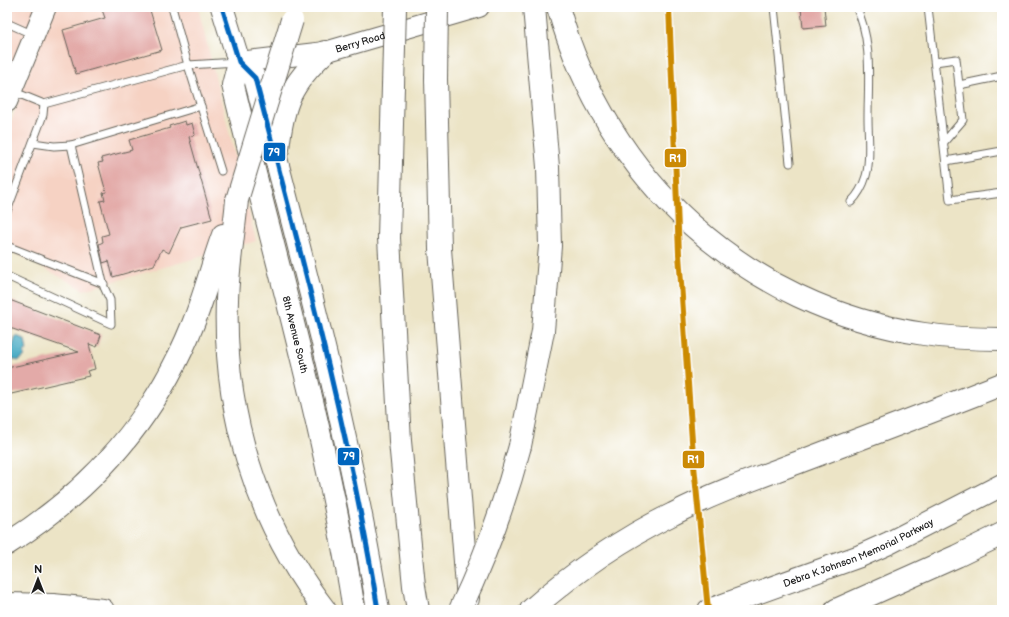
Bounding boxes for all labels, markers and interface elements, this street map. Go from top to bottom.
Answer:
street label: Berry Road [334,30,387,56]
line badge: 79 [263,142,286,162]
text: 79 [268,146,280,159]
line badge: R1 [664,148,687,168]
text: R1 [669,152,681,165]
street label: 8th Avenue South [279,295,310,375]
line badge: 79 [337,447,360,466]
text: 79 [343,450,355,463]
line badge: R1 [682,450,705,469]
text: R1 [687,453,699,466]
street label: Debra K Johnson Memorial Parkway [782,516,936,590]
north arrow [18,559,58,599]
text: N [34,563,42,576]

